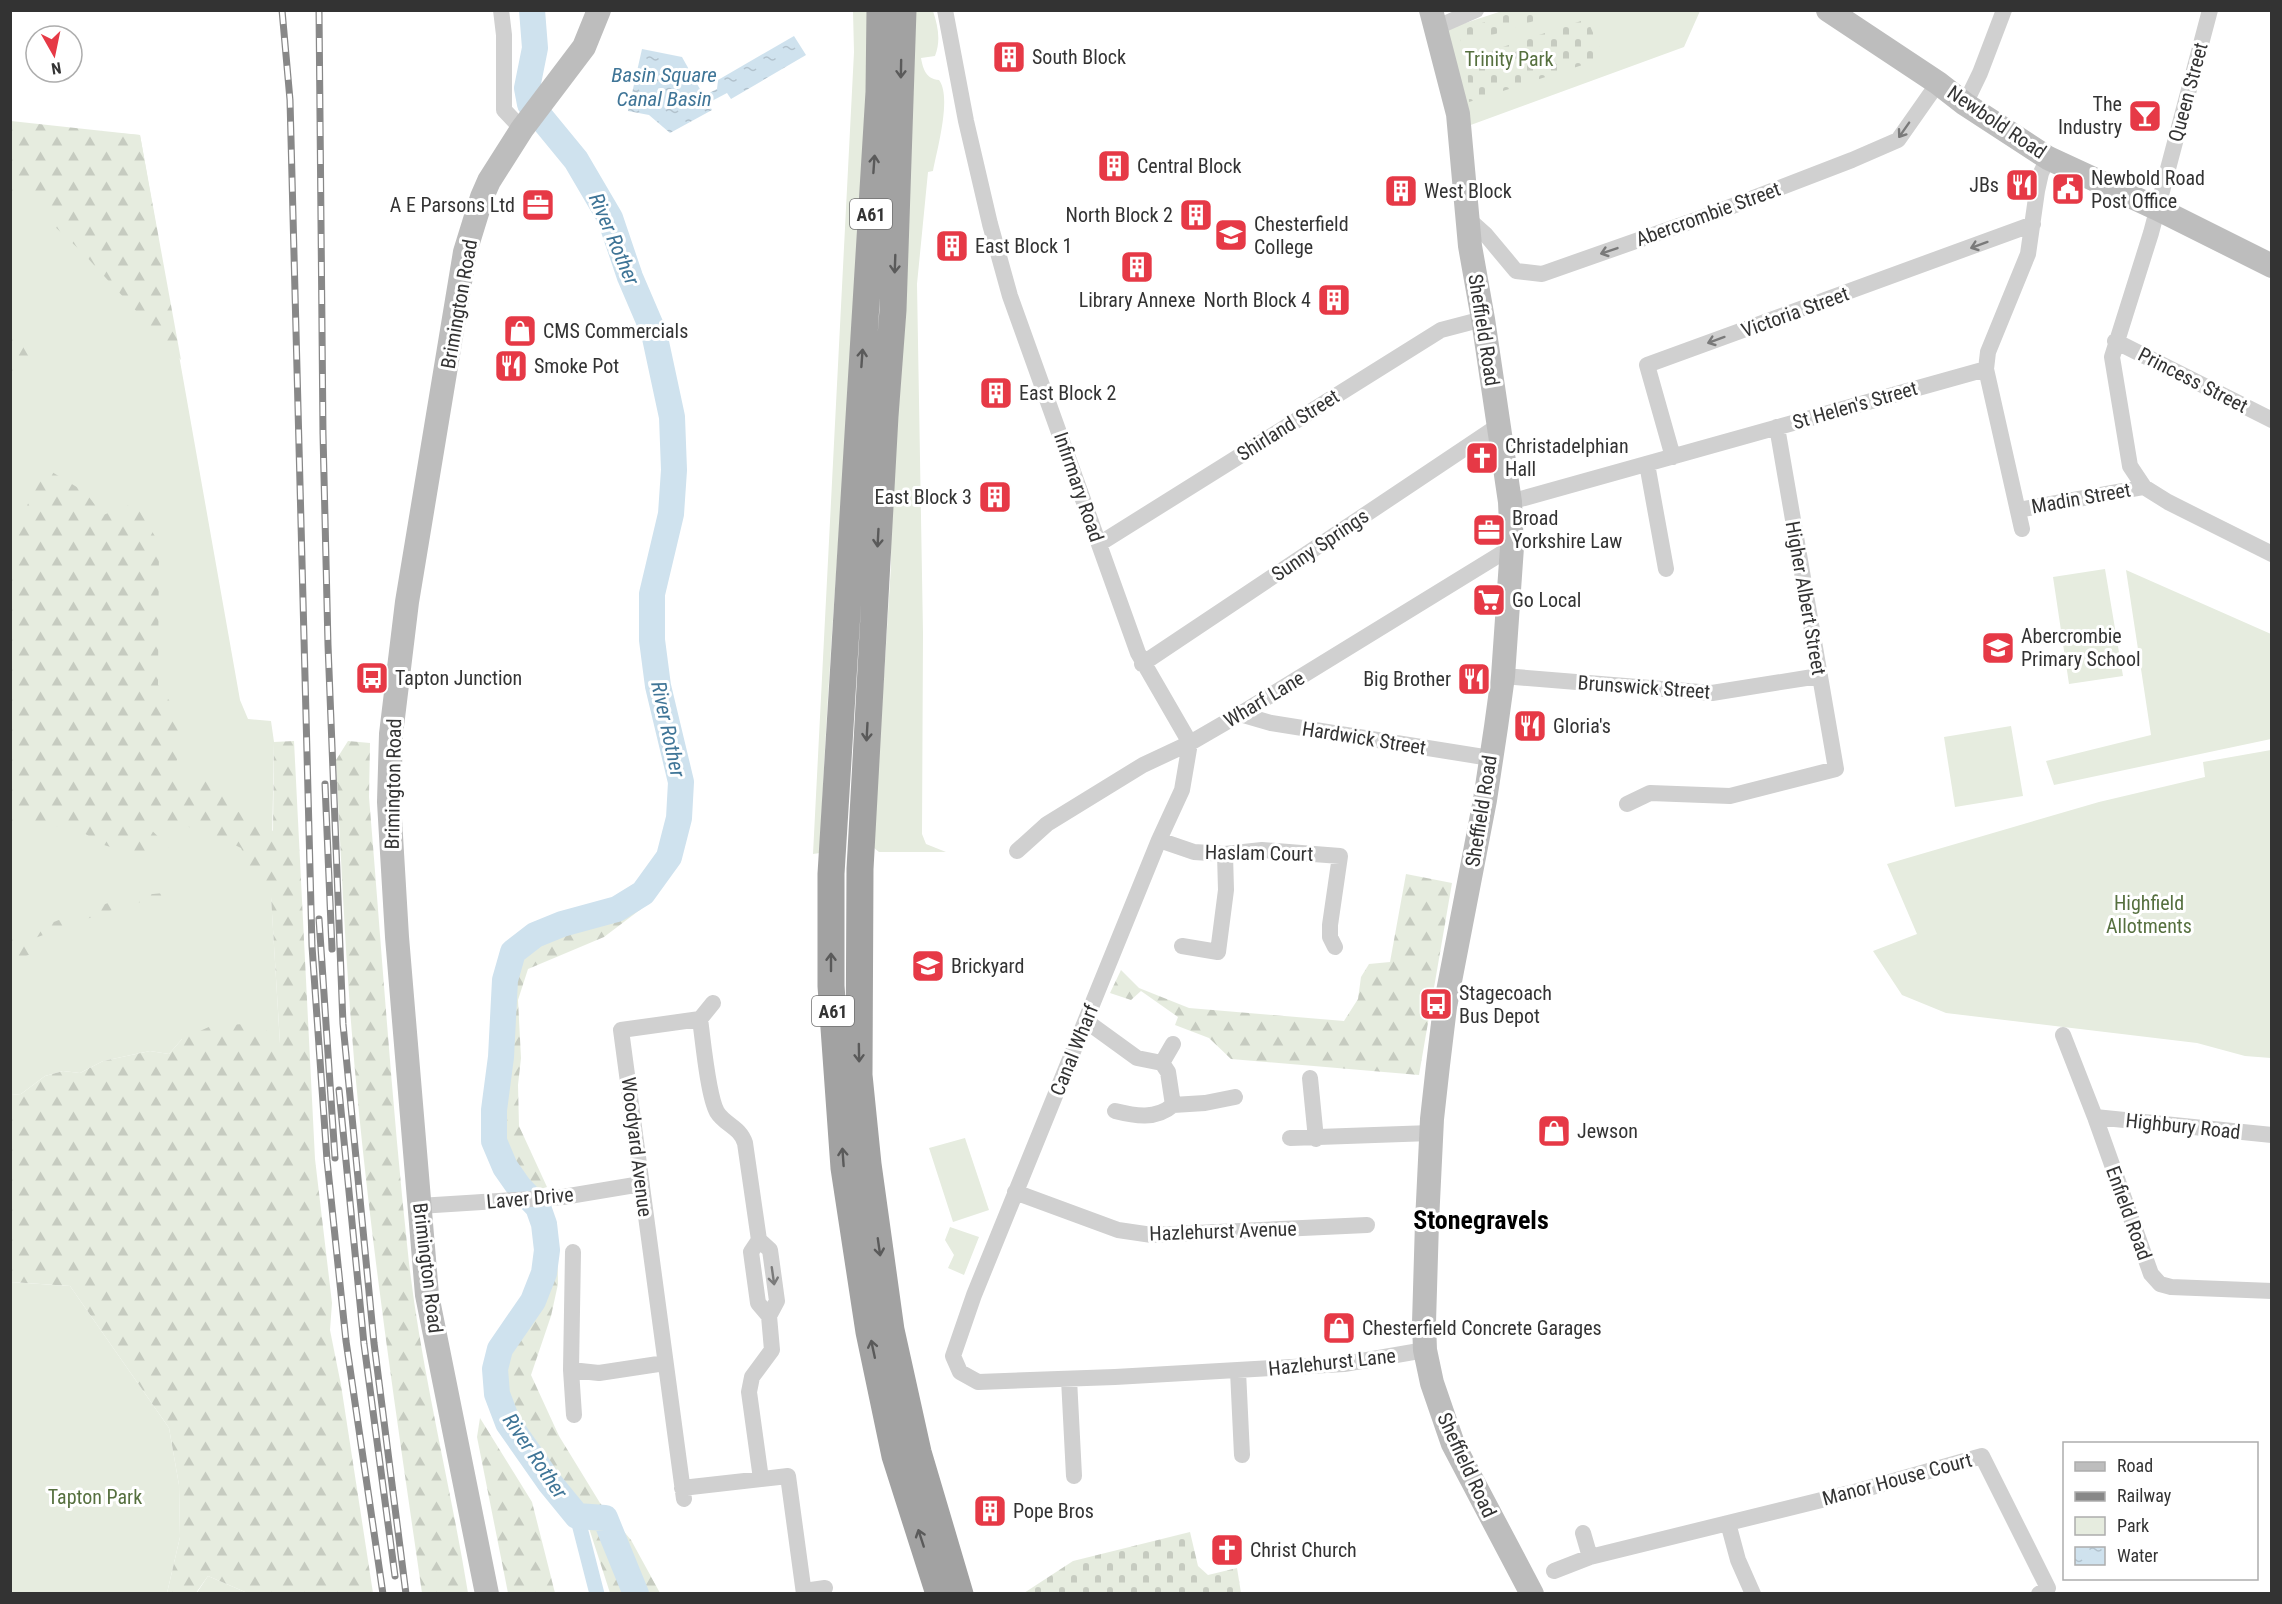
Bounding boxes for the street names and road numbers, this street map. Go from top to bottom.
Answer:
street label: Queen Street [2163,40,2213,144]
street label: Newbold Road [1943,80,2051,164]
street label: Abercrombie Street [1632,177,1784,251]
road number: A61 [850,199,892,229]
street label: Brimington Road [436,237,482,371]
street label: Sheffield Road [1463,272,1505,388]
street label: Victoria Street [1738,281,1852,343]
street label: Princess Street [2134,342,2252,418]
street label: St Helen's Street [1790,376,1920,434]
street label: Shirland Street [1232,384,1344,466]
street label: Infirmary Road [1049,429,1109,545]
street label: Madin Street [2030,477,2133,519]
street label: Sunny Springs [1267,504,1373,586]
street label: Higher Albert Street [1781,519,1831,677]
street label: Wharf Lane [1219,666,1309,732]
street label: Brunswick Street [1577,670,1711,704]
street label: Hardwick Street [1300,716,1428,760]
street label: Brimington Road [380,718,406,850]
street label: Sheffield Road [1460,753,1502,869]
street label: Haslam Court [1205,840,1314,866]
road number: A61 [812,996,854,1026]
street label: Canal Wharf [1045,1000,1103,1099]
street label: Woodyard Avenue [617,1076,657,1218]
street label: Highbury Road [2124,1108,2242,1144]
street label: Enfield Road [2101,1163,2157,1263]
street label: Laver Drive [485,1182,575,1214]
street label: Brimington Road [408,1202,448,1334]
street label: Hazlehurst Avenue [1149,1216,1297,1246]
street label: Hazlehurst Lane [1267,1343,1397,1381]
street label: Sheffield Road [1432,1409,1502,1521]
street label: Manor House Court [1820,1447,1974,1510]

